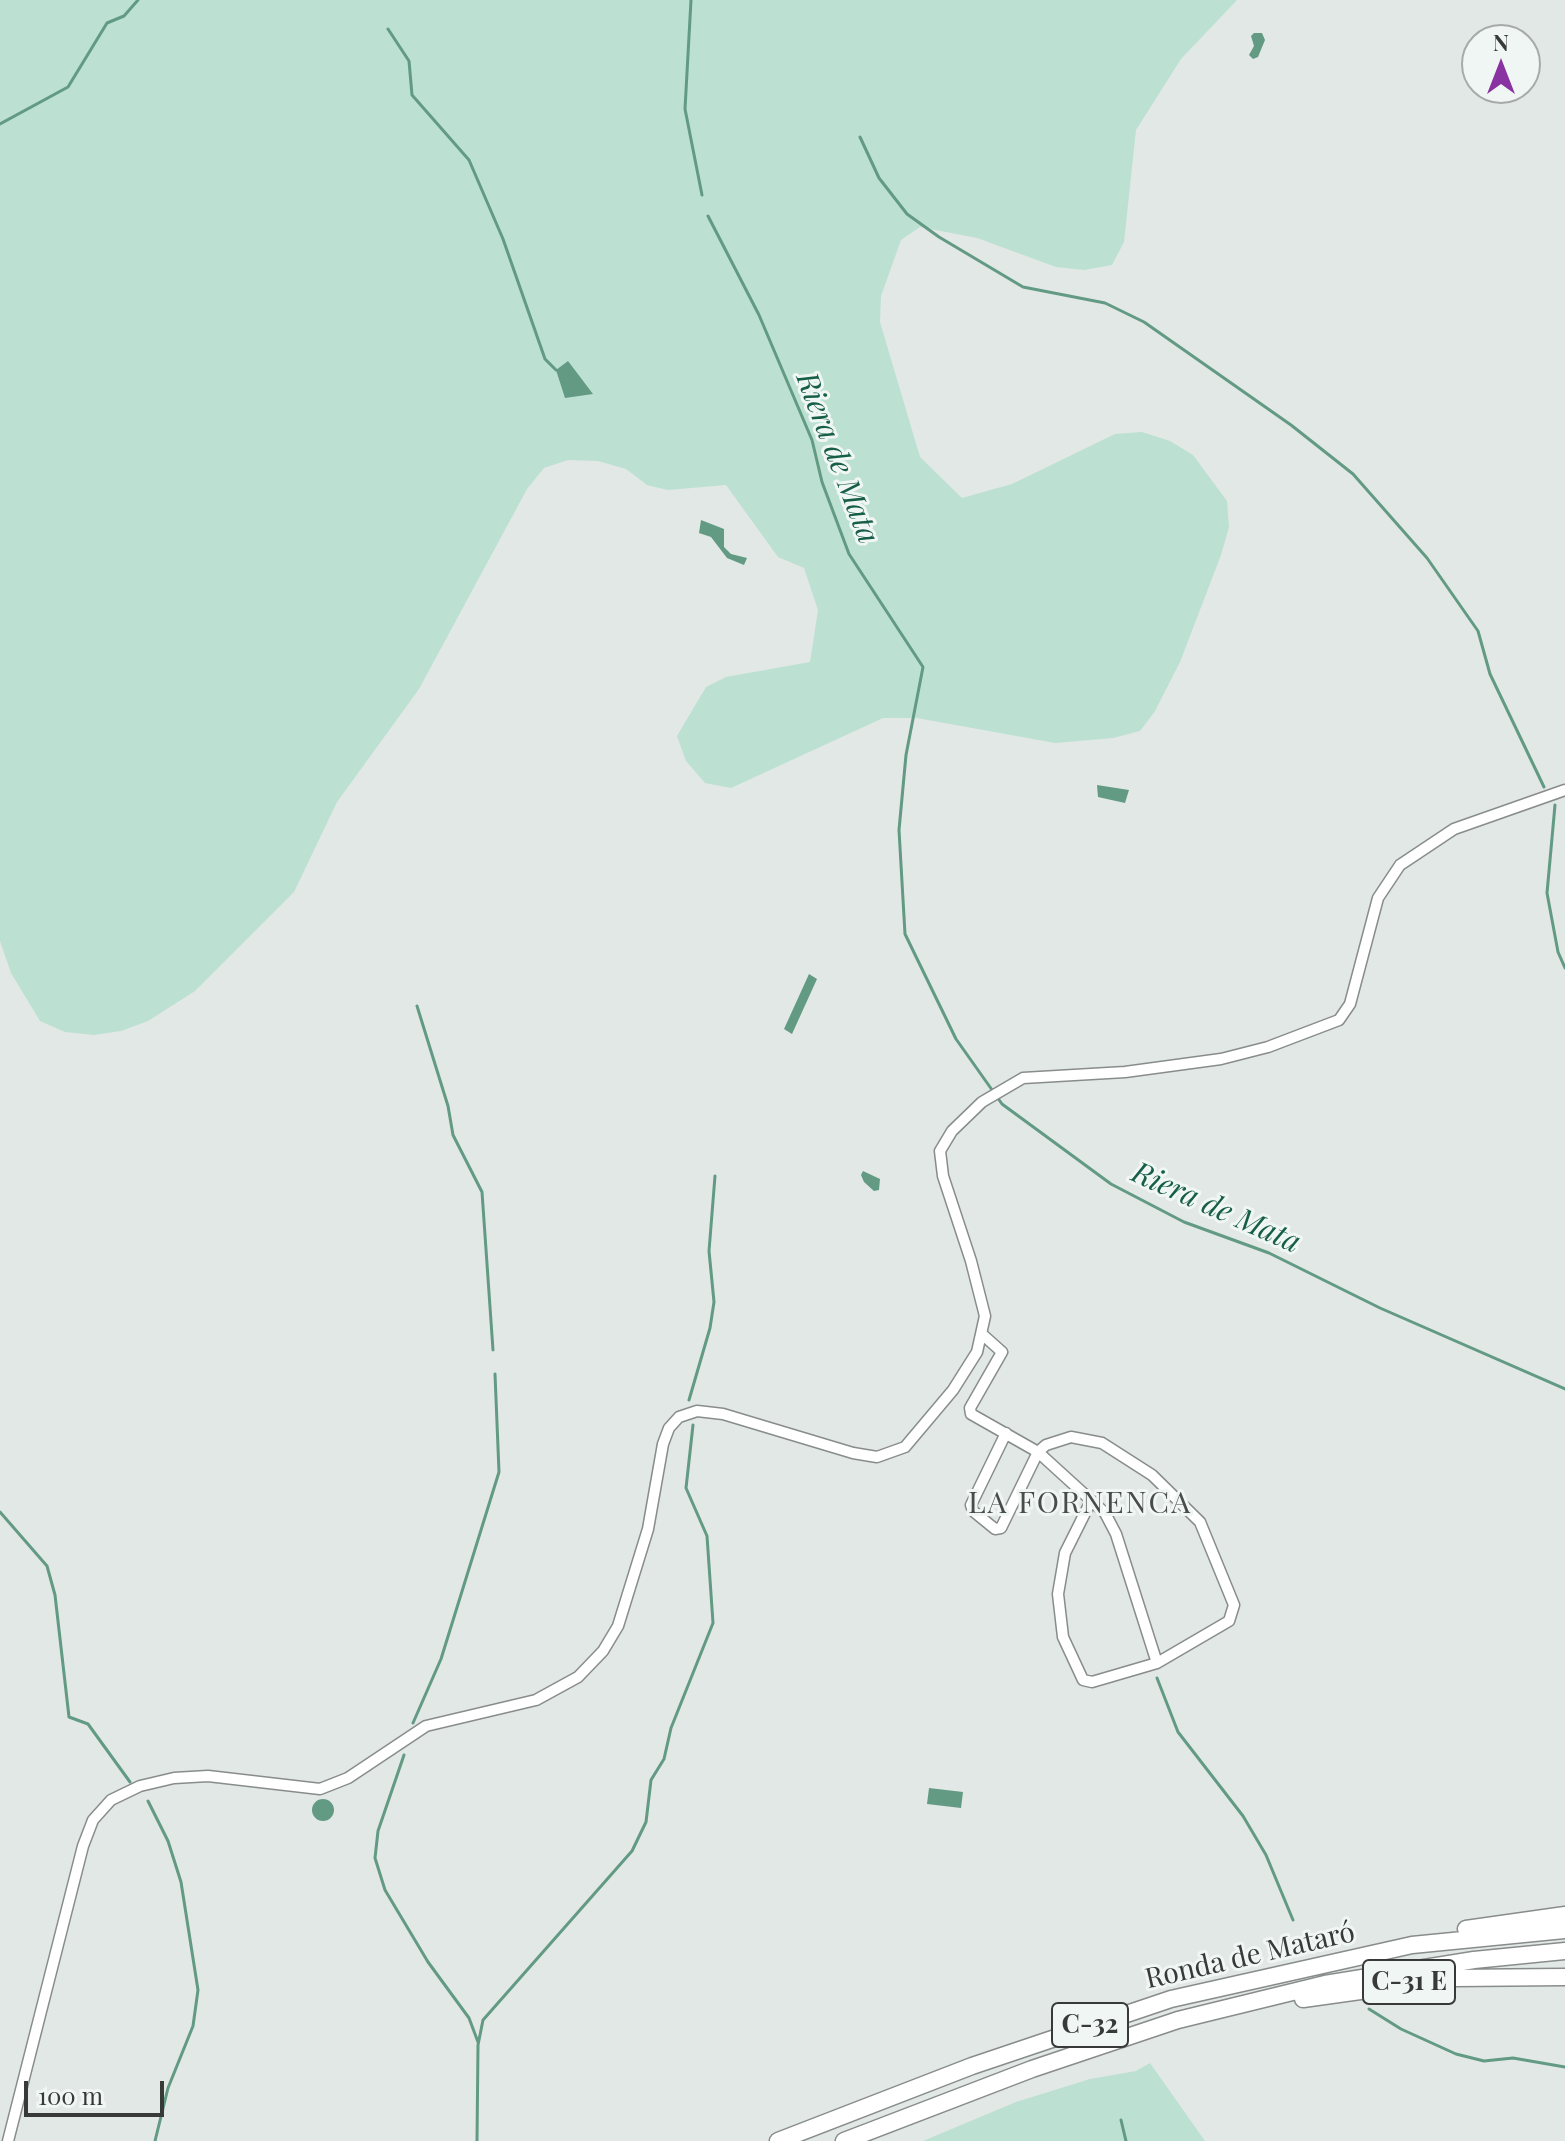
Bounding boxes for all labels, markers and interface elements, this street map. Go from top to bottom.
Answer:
north arrow [1461,24,1541,104]
text: N [1493,27,1509,57]
water label: Riera de Mata [788,367,886,549]
water label: Riera de Mata [1126,1155,1306,1261]
district label: LA FORNENCA [968,1486,1192,1522]
street label: Ronda de Mataró [1142,1916,1358,1996]
road number: C-31 E [1363,1960,1455,2004]
road number: C-32 [1052,2003,1128,2047]
scale bar [28,2065,168,2115]
text: 100 m [38,2079,103,2111]

